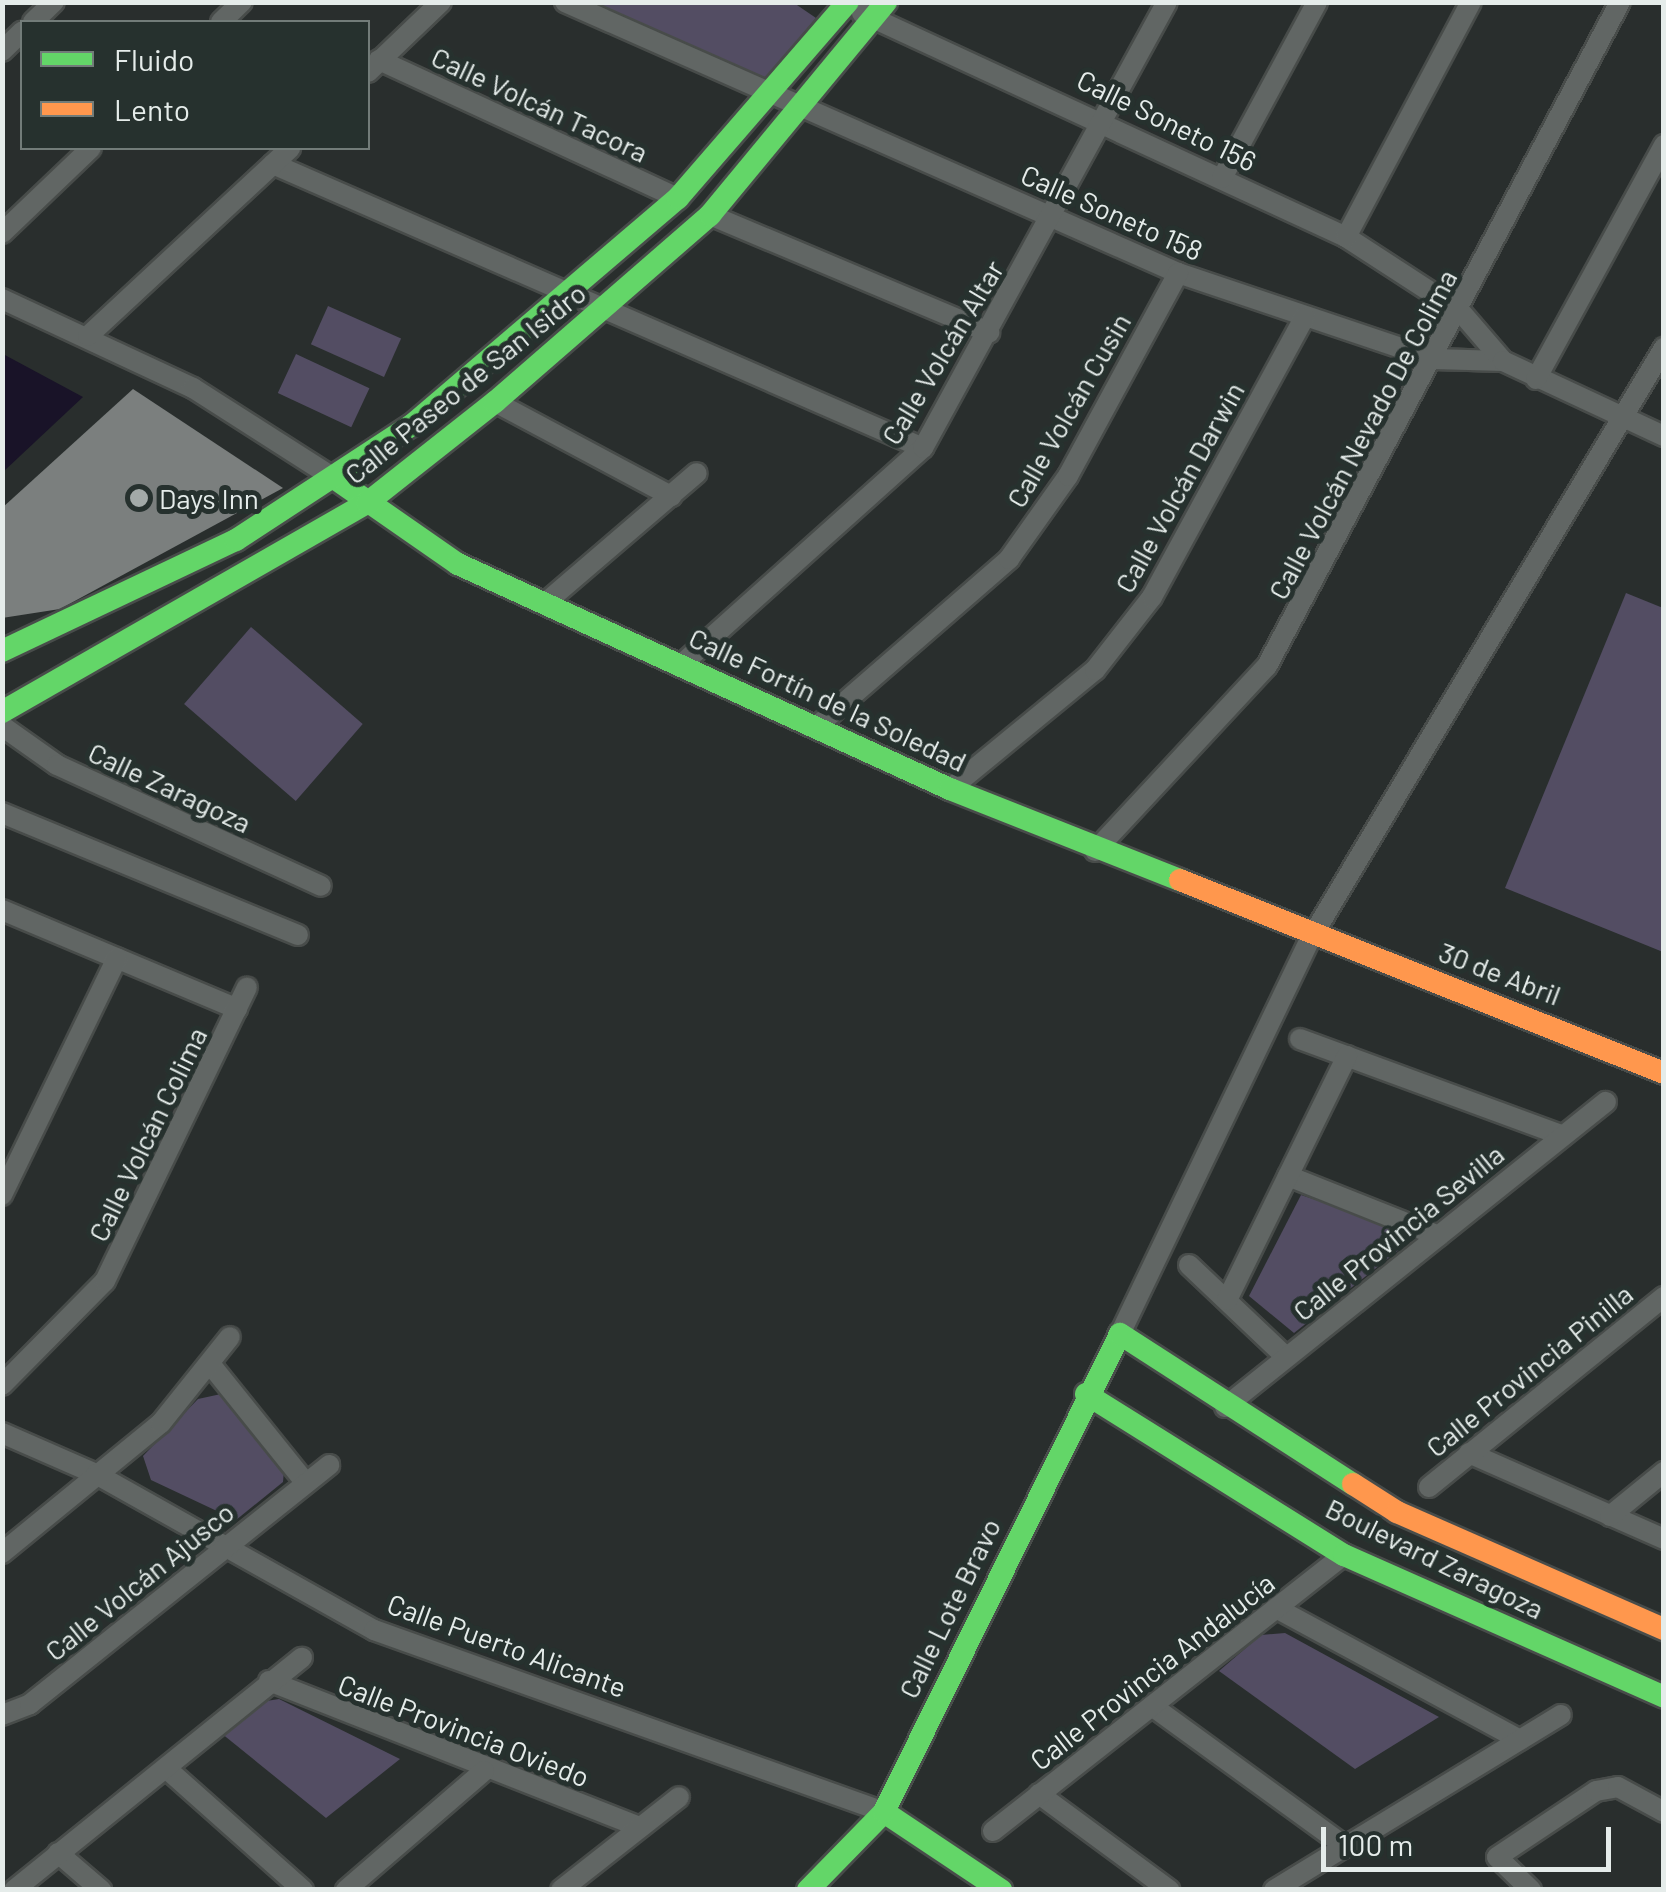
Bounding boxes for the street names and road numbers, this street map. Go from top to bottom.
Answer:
street label: Calle Volcán Tacora [426,39,654,169]
street label: Calle Soneto 156 [1072,62,1262,178]
street label: Calle Soneto 158 [1016,157,1208,267]
street label: Calle Volcán Altar [874,254,1010,450]
street label: Calle Volcán Nevado De Colima [1261,263,1463,605]
street label: Calle Paseo de San Isidro [338,276,592,490]
street label: Calle Volcán Cusin [999,307,1137,513]
street label: Calle Volcán Darwin [1107,376,1251,598]
street label: Calle Fortín de la Soledad [684,620,972,778]
street label: Calle Zaragoza [83,735,257,839]
street label: 30 de Abril [1434,934,1566,1012]
street label: Calle Volcán Colima [81,1021,213,1247]
street label: Calle Provincia Sevilla [1286,1137,1510,1327]
street label: Calle Provincia Pinilla [1419,1276,1639,1464]
street label: Boulevard Zaragoza [1321,1491,1549,1625]
street label: Calle Volcán Ajusco [38,1495,240,1667]
street label: Calle Lote Bravo [891,1513,1007,1703]
street label: Calle Provincia Andalucía [1023,1565,1281,1777]
street label: Calle Puerto Alicante [383,1586,631,1704]
street label: Calle Provincia Oviedo [334,1667,594,1793]

